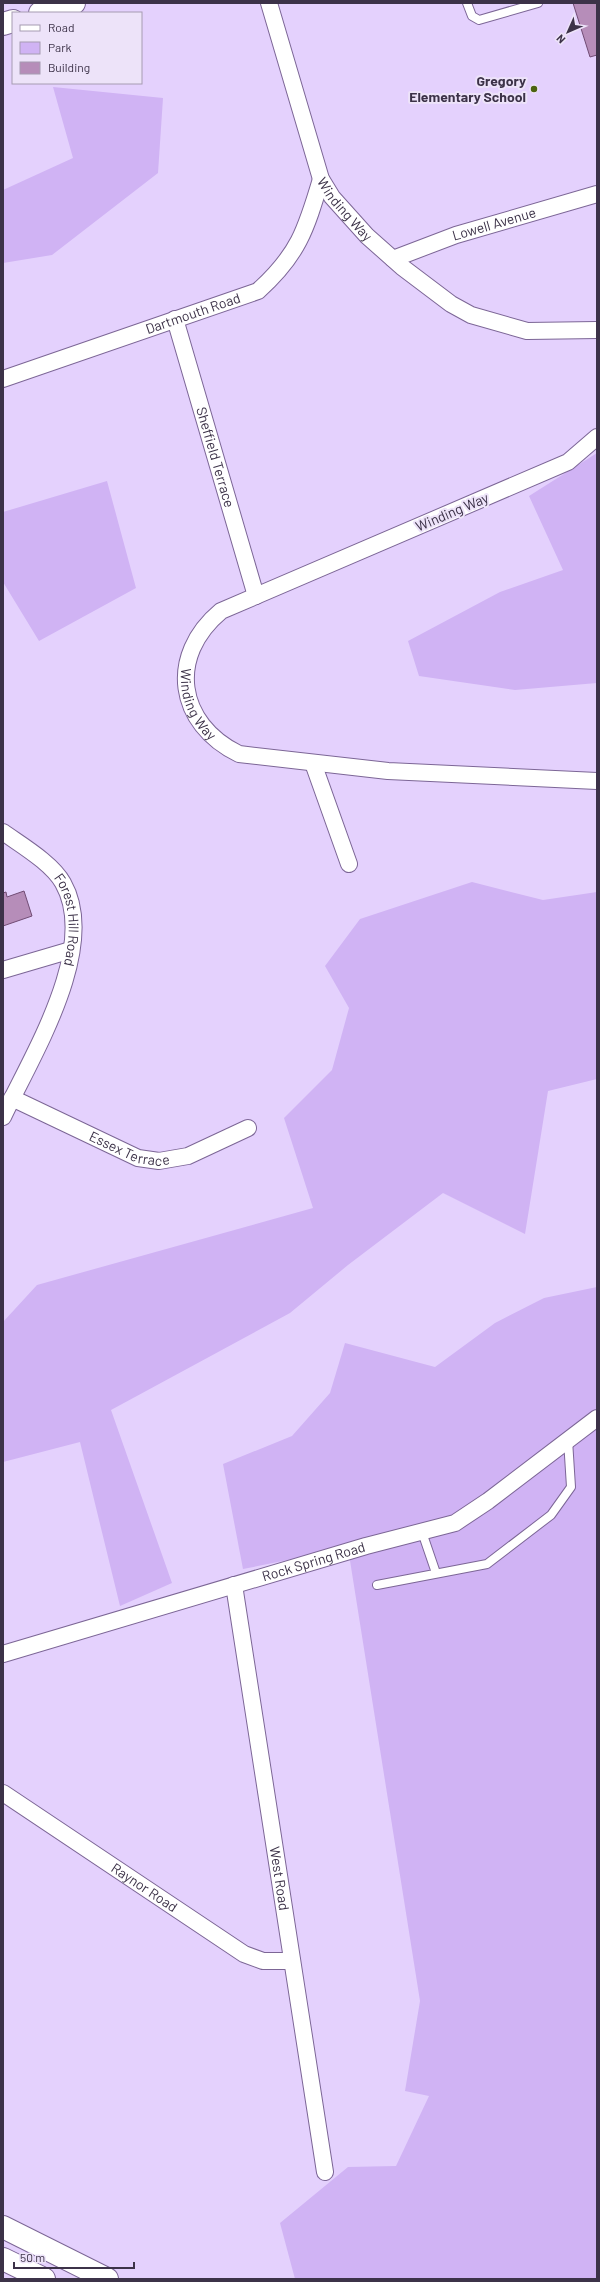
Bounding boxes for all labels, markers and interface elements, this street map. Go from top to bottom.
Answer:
legend [12,12,142,84]
north arrow [548,12,588,52]
text: Road [48,20,75,34]
text: N [553,32,568,47]
text: Park [48,40,72,54]
text: Building [48,60,90,74]
place label: Gregory Elementary School [409,72,526,105]
marker: Gregory Elementary School [529,84,539,94]
street label: Winding Way [314,174,376,245]
street label: Lowell Avenue [450,203,538,244]
street label: Dartmouth Road [143,289,243,337]
street label: Sheffield Terrace [193,405,239,509]
street label: Winding Way [413,488,491,535]
street label: Winding Way [178,668,220,744]
street label: Forest Hill Road [51,870,83,968]
street label: Essex Terrace [87,1127,171,1169]
street label: Rock Spring Road [260,1538,367,1584]
street label: West Road [267,1845,293,1912]
street label: Raynor Road [108,1859,181,1915]
scale bar [14,2244,134,2270]
text: 50 m [20,2250,45,2264]

